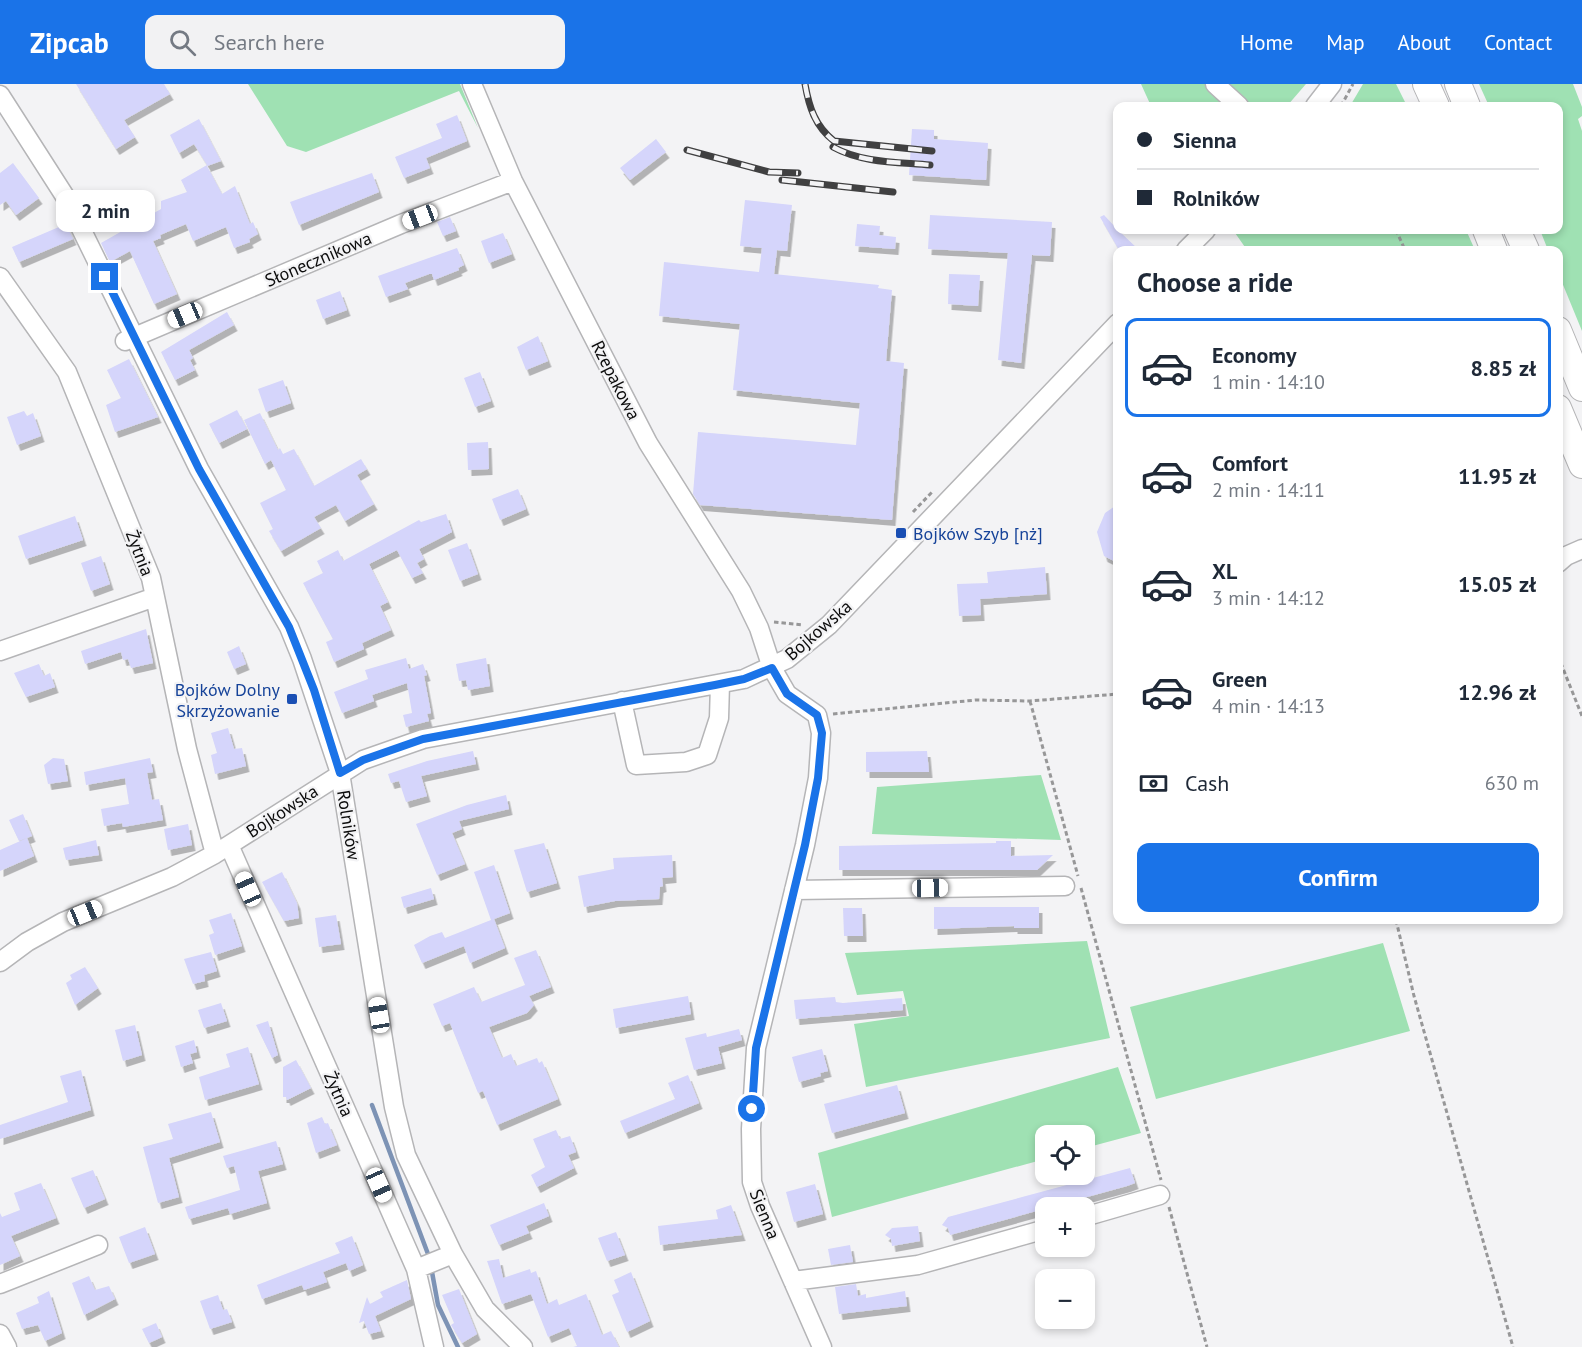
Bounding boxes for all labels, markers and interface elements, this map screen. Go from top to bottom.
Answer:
search box [145,15,565,69]
text: Zipcab [30,24,109,61]
icon: search [166,26,199,59]
text: Search here [214,28,325,56]
text: Home [1240,29,1293,56]
text: Map [1326,29,1365,56]
text: About [1398,29,1451,56]
text: Contact [1484,29,1552,56]
text: Sienna [1173,126,1237,154]
text: Rolników [1173,184,1259,212]
callout: 2 min [56,190,154,232]
text: 2 min [81,198,130,224]
car [400,202,440,232]
street label: Słonecznikowa [261,226,375,292]
route end [91,263,118,290]
text: Choose a ride [1137,265,1293,299]
car [165,300,205,330]
street label: Rzepakowa [586,337,646,423]
icon: car [1140,341,1194,395]
text: Economy [1212,341,1296,369]
text: 8.85 zł [1471,354,1536,382]
text: 1 min · 14:10 [1212,369,1325,395]
icon: car [1140,449,1194,503]
text: Comfort [1212,449,1288,477]
text: 11.95 zł [1458,462,1536,490]
text: 2 min · 14:11 [1212,477,1325,503]
place label: Bojków Szyb [nż] [913,522,1043,545]
marker: Bojków Szyb [nż] [894,526,908,540]
street label: Żytnia [121,527,159,579]
icon: car [1140,557,1194,611]
text: XL [1212,557,1237,585]
text: 15.05 zł [1458,570,1536,598]
text: 3 min · 14:12 [1212,585,1325,611]
street label: Bojkowska [780,595,856,665]
icon: car [1140,665,1194,719]
text: Green [1212,665,1267,693]
place label: Bojków Dolny Skrzyżowanie [175,678,281,722]
text: 12.96 zł [1458,678,1536,706]
marker: Bojków Dolny Skrzyżowanie [285,692,299,706]
text: 4 min · 14:13 [1212,693,1325,719]
icon: cash [1137,767,1170,800]
text: Cash [1185,769,1229,797]
text: 630 m [1485,770,1539,796]
street label: Bojkowska [242,779,322,843]
street label: Rolników [332,788,366,862]
button: Confirm [1137,843,1539,912]
car [232,869,264,909]
car [912,879,948,897]
car [65,898,105,928]
car [367,996,391,1034]
street label: Żytnia [319,1068,359,1120]
route start [738,1095,765,1122]
map controls [1035,1125,1095,1329]
button: locate [1035,1125,1095,1185]
car [363,1165,395,1205]
street label: Sienna [745,1186,785,1242]
button: + [1035,1197,1095,1257]
button: − [1035,1269,1095,1329]

